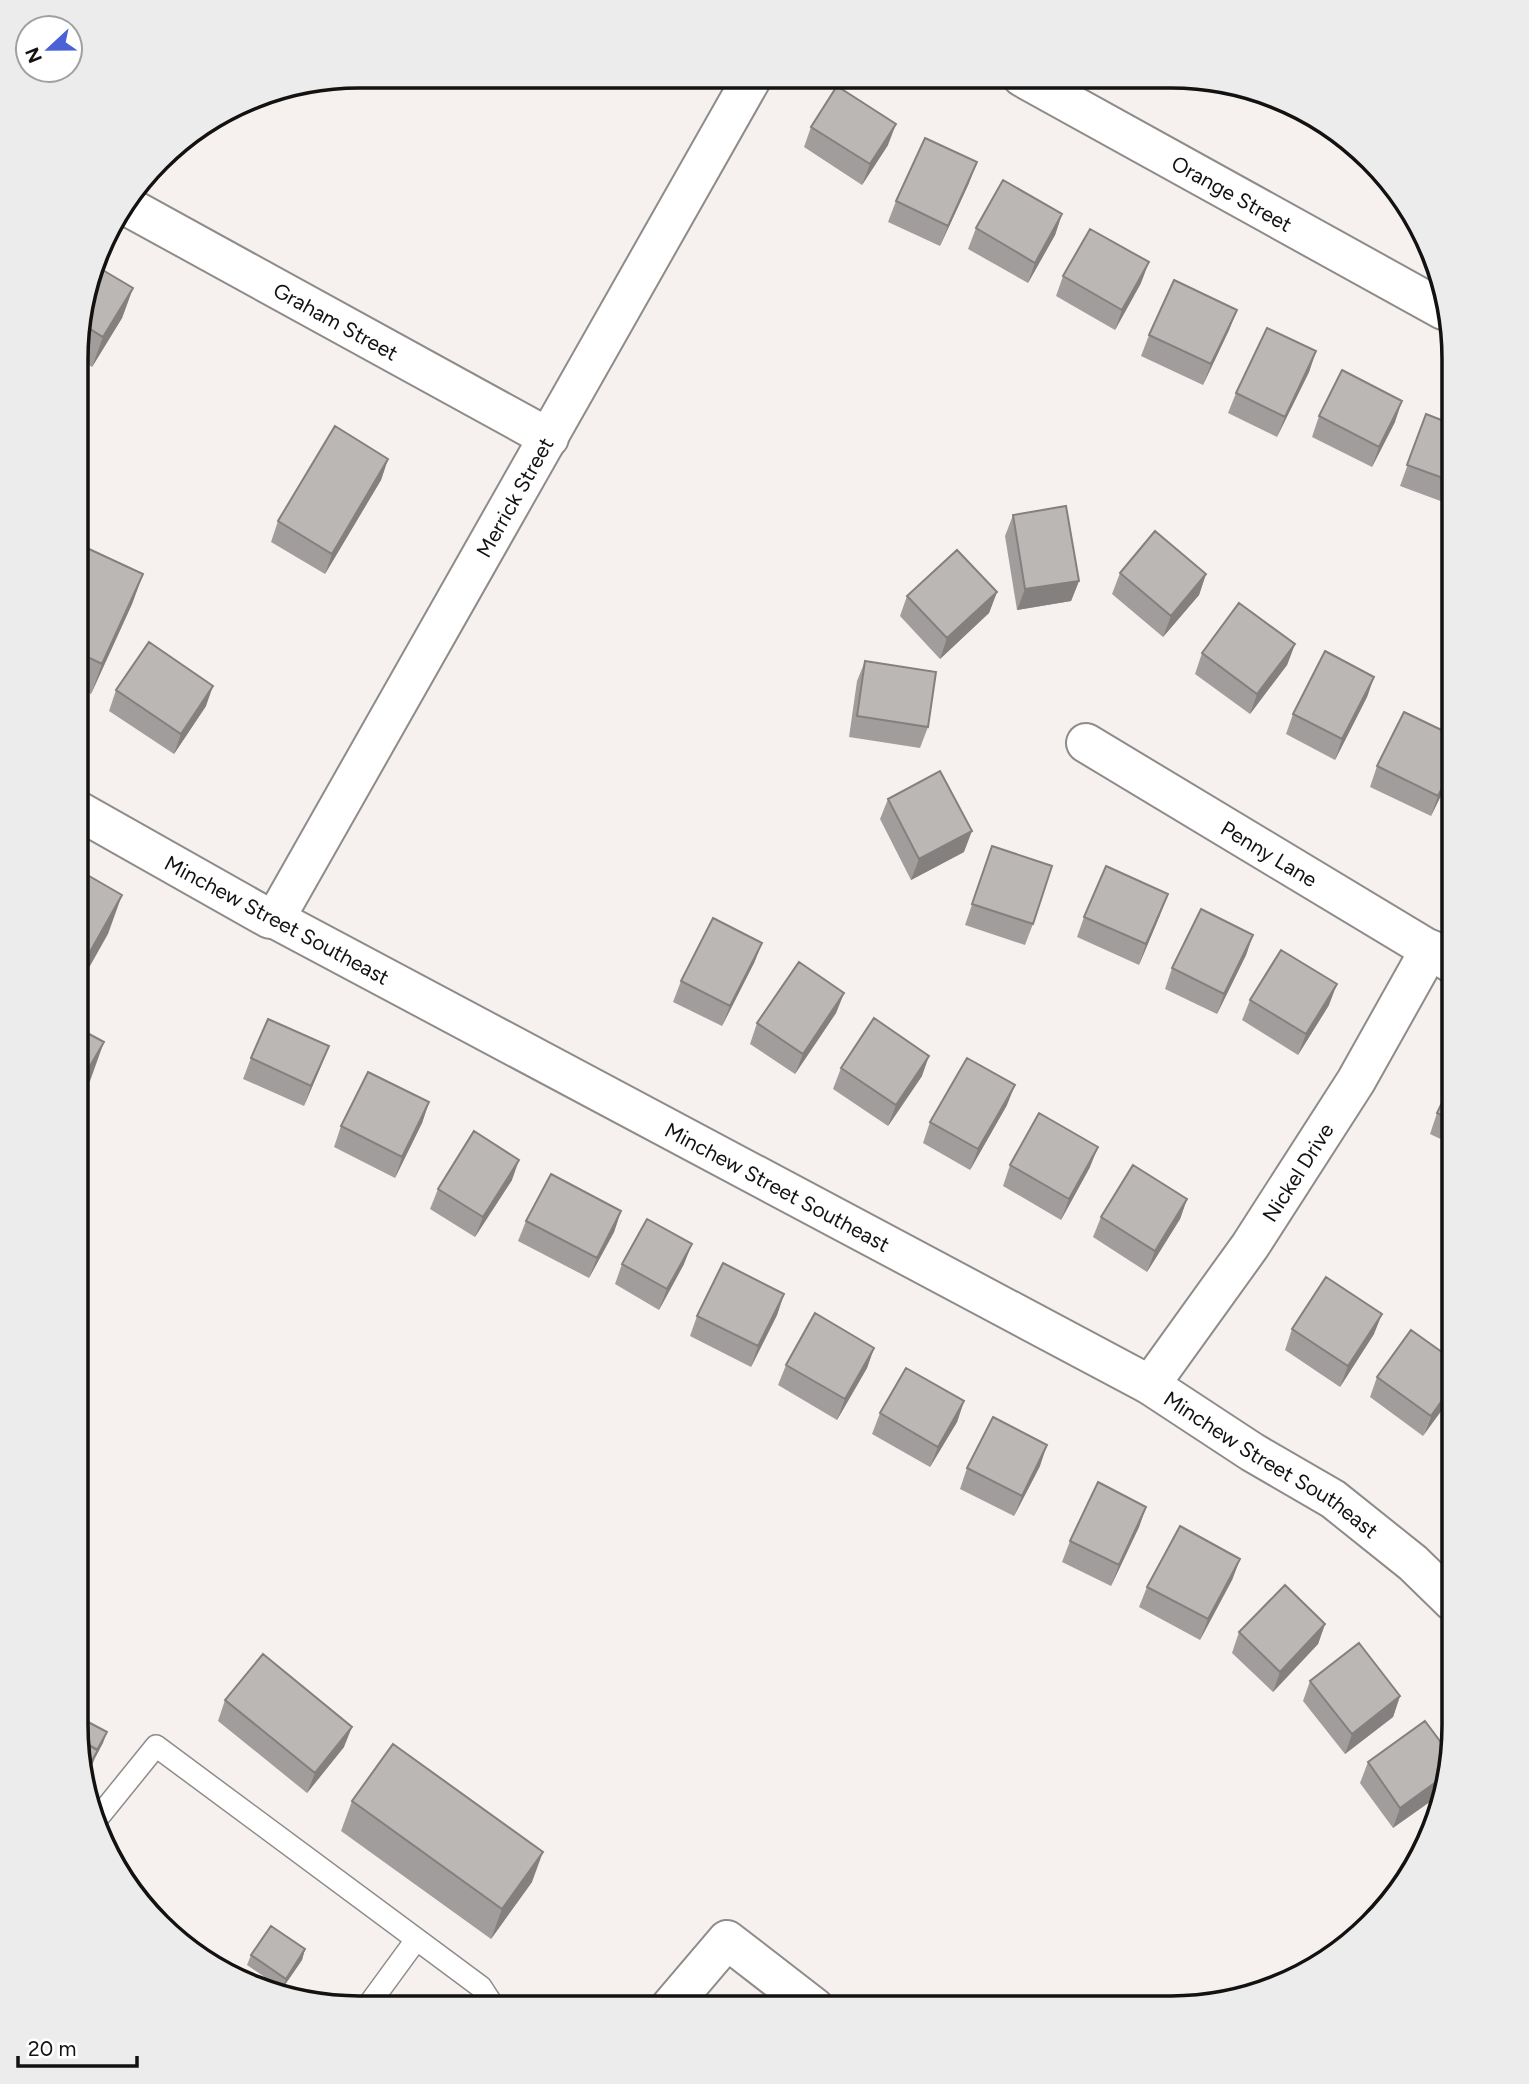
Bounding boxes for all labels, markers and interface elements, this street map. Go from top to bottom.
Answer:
north arrow [14,14,84,84]
text: N [20,44,47,66]
street label: Orange Street [1167,150,1297,237]
street label: Graham Street [269,277,403,365]
street label: Merrick Street [470,433,558,562]
street label: Penny Lane [1217,815,1322,892]
street label: Minchew Street Southeast [160,850,394,990]
street label: Minchew Street Southeast [661,1117,894,1257]
street label: Nickel Drive [1257,1118,1338,1226]
street label: Minchew Street Southeast [1160,1385,1384,1543]
scale bar [18,2024,136,2068]
text: 20 m [28,2036,76,2061]

